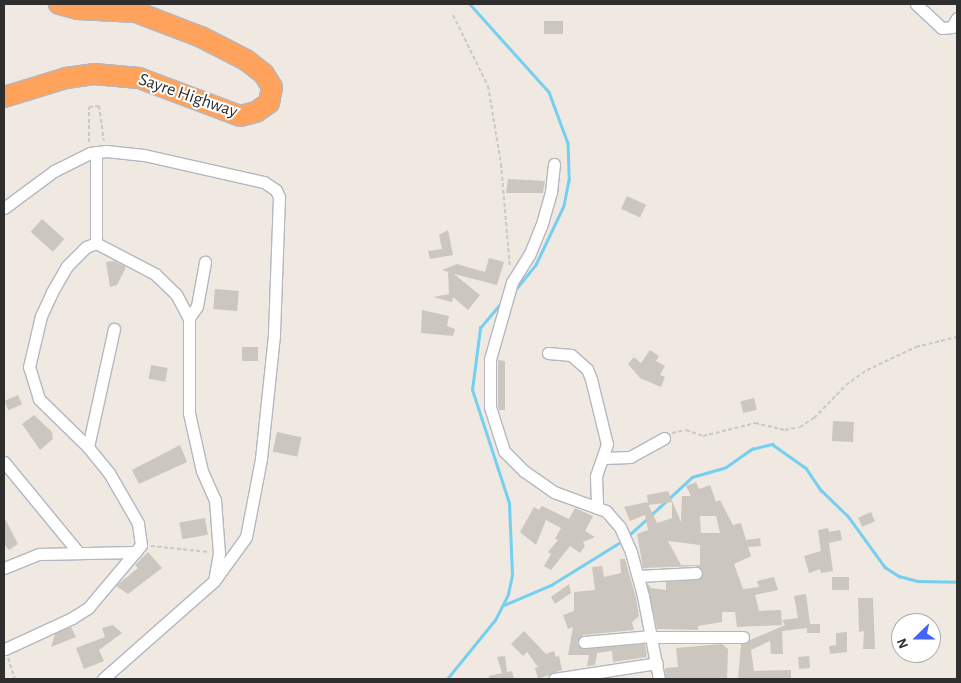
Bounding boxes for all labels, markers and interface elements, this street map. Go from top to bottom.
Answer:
street label: Sayre Highway [136,69,240,123]
north arrow [891,613,941,663]
text: N [895,636,911,650]

